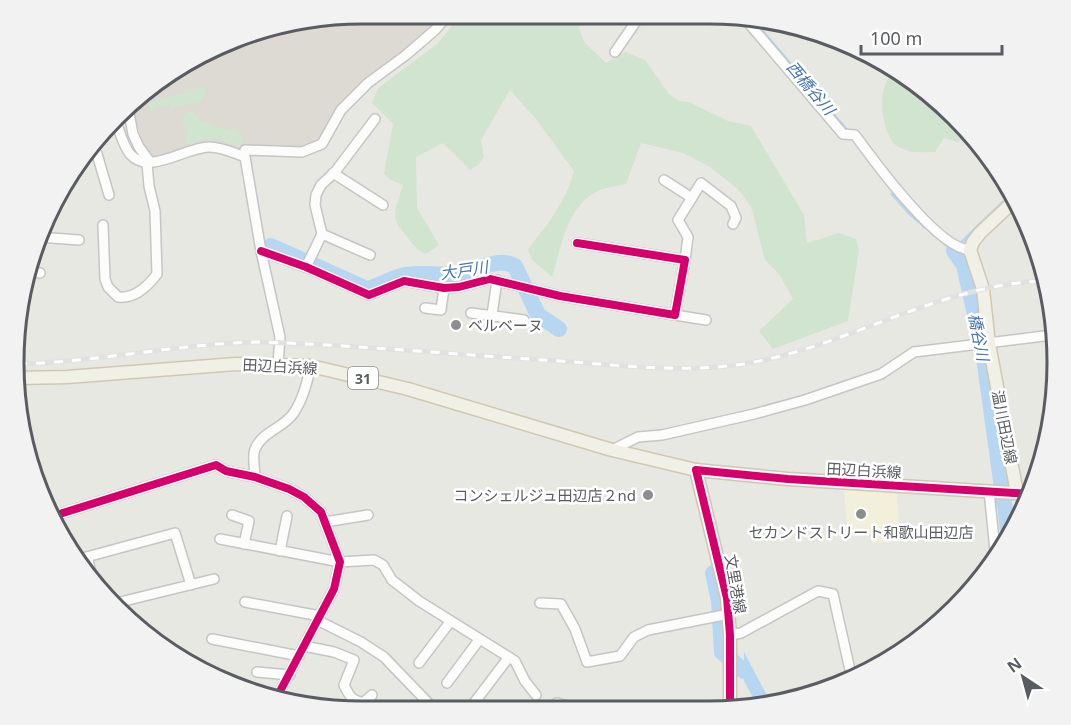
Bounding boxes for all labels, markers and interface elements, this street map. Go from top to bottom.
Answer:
scale bar [861,18,1002,56]
text: 100 m [870,26,922,50]
water label: 西橋谷川 [782,56,841,121]
water label: 大戸川 [439,255,491,284]
water label: 橋谷川 [964,311,995,365]
place label: ベルベーヌ [468,315,543,335]
marker: ベルベーヌ [449,318,463,332]
street label: 田辺白浜線 [242,354,318,378]
road number: 31 [348,367,378,389]
street label: 温川田辺線 [988,388,1022,466]
street label: 田辺白浜線 [826,458,902,482]
place label: コンシェルジュ田辺店２nd [454,485,636,505]
marker: コンシェルジュ田辺店２nd [641,488,655,502]
marker: セカンドストリート和歌山田辺店 [854,507,868,521]
place label: セカンドストリート和歌山田辺店 [748,522,974,542]
street label: 文里港線 [721,553,751,615]
north arrow [993,647,1053,707]
text: N [1002,652,1026,678]

